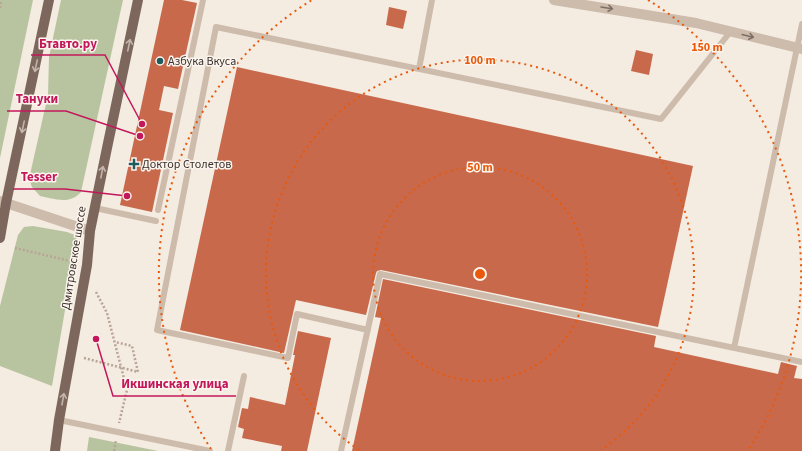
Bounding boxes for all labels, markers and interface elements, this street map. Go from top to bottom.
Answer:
one-way arrow [600,5,613,13]
callout: Бтавто.ру [31,30,105,55]
one-way arrow [741,32,754,40]
text: Бтавто.ру [39,35,97,53]
one-way arrow [125,38,133,51]
text: 150 m [691,39,723,56]
text: 100 m [464,52,496,69]
place label: Азбука Вкуса [168,53,236,70]
marker: Азбука Вкуса [155,56,165,66]
one-way arrow [31,59,39,72]
callout: Тануки [7,86,66,111]
text: Тануки [16,90,58,108]
one-way arrow [18,120,26,133]
place label: Доктор Столетов [142,156,231,173]
marker: Доктор Столетов [129,159,139,169]
text: 50 m [467,159,493,176]
callout: Tesser [13,164,65,189]
one-way arrow [98,166,106,179]
text: Tesser [21,168,58,186]
street label: Дмитровское шоссе [57,205,91,311]
centre of rings [473,267,487,281]
callout: Икшинская улица [113,371,236,396]
text: Икшинская улица [121,375,229,393]
one-way arrow [59,393,67,406]

